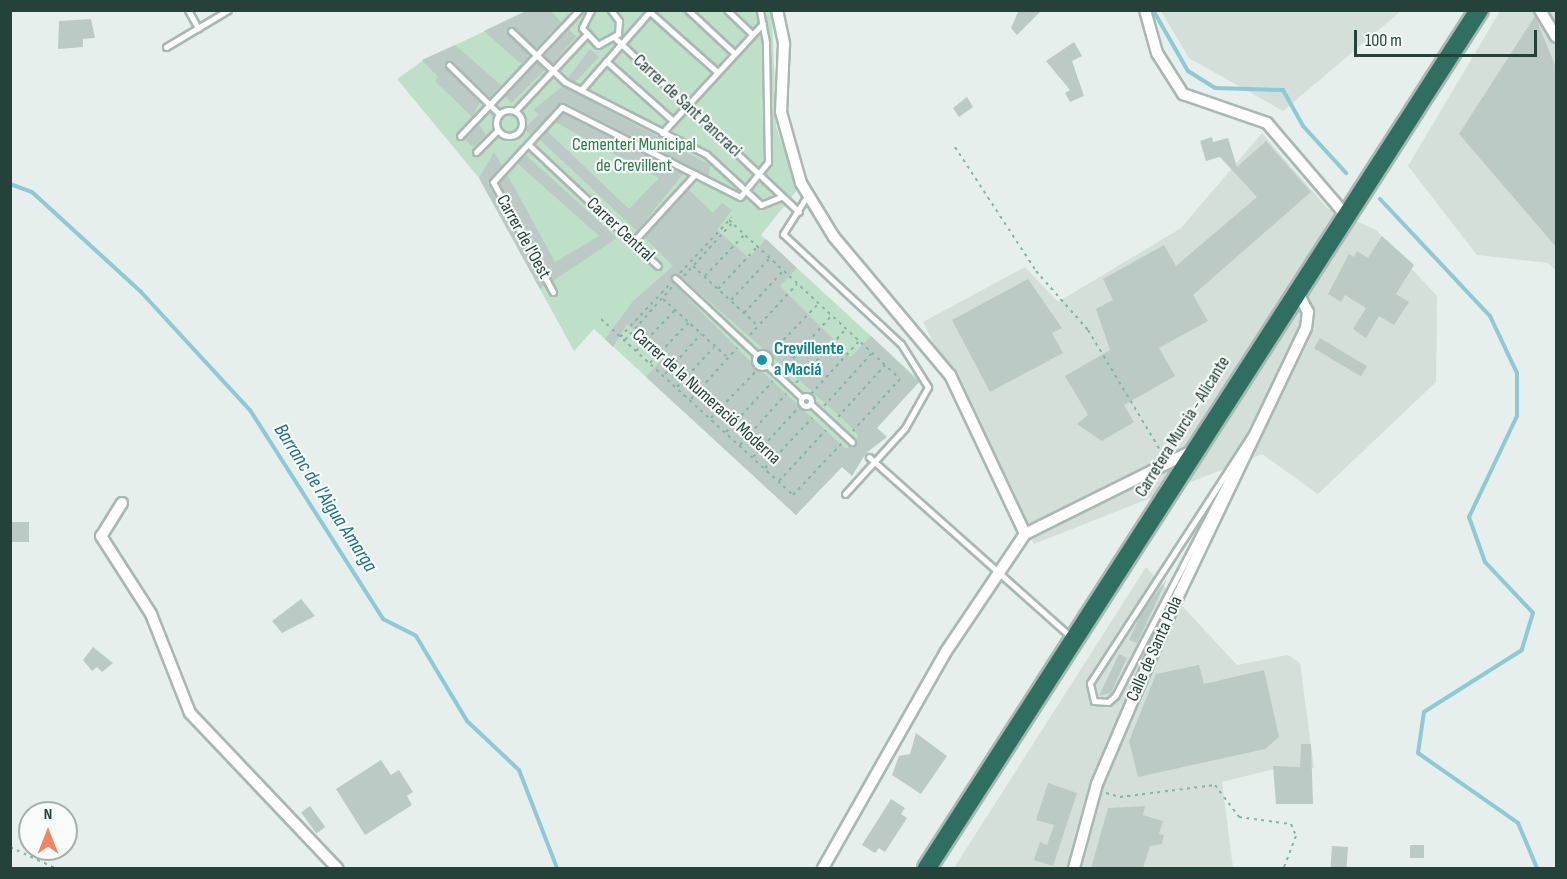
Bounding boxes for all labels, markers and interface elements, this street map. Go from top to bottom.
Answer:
scale bar [1357,18,1540,56]
text: 100 m [1365,30,1402,51]
street label: Carrer de Sant Pancraci [628,50,746,162]
park label: Cementeri Municipal de Crevillent [572,135,696,178]
street label: Carrer de l'Oest [491,191,555,283]
street label: Carrer Central [582,193,658,267]
street label: Carrer de la Numeració Moderna [627,325,785,469]
place label: Crevillente a Maciá [774,339,844,382]
marker: Crevillente a Maciá [755,353,769,367]
street label: Carretera Murcia - Alicante [1131,353,1235,501]
water label: Barranc de l'Aigua Amarga [268,419,382,577]
street label: Calle de Santa Pola [1122,593,1188,705]
north arrow [18,801,78,861]
text: N [44,805,52,824]

